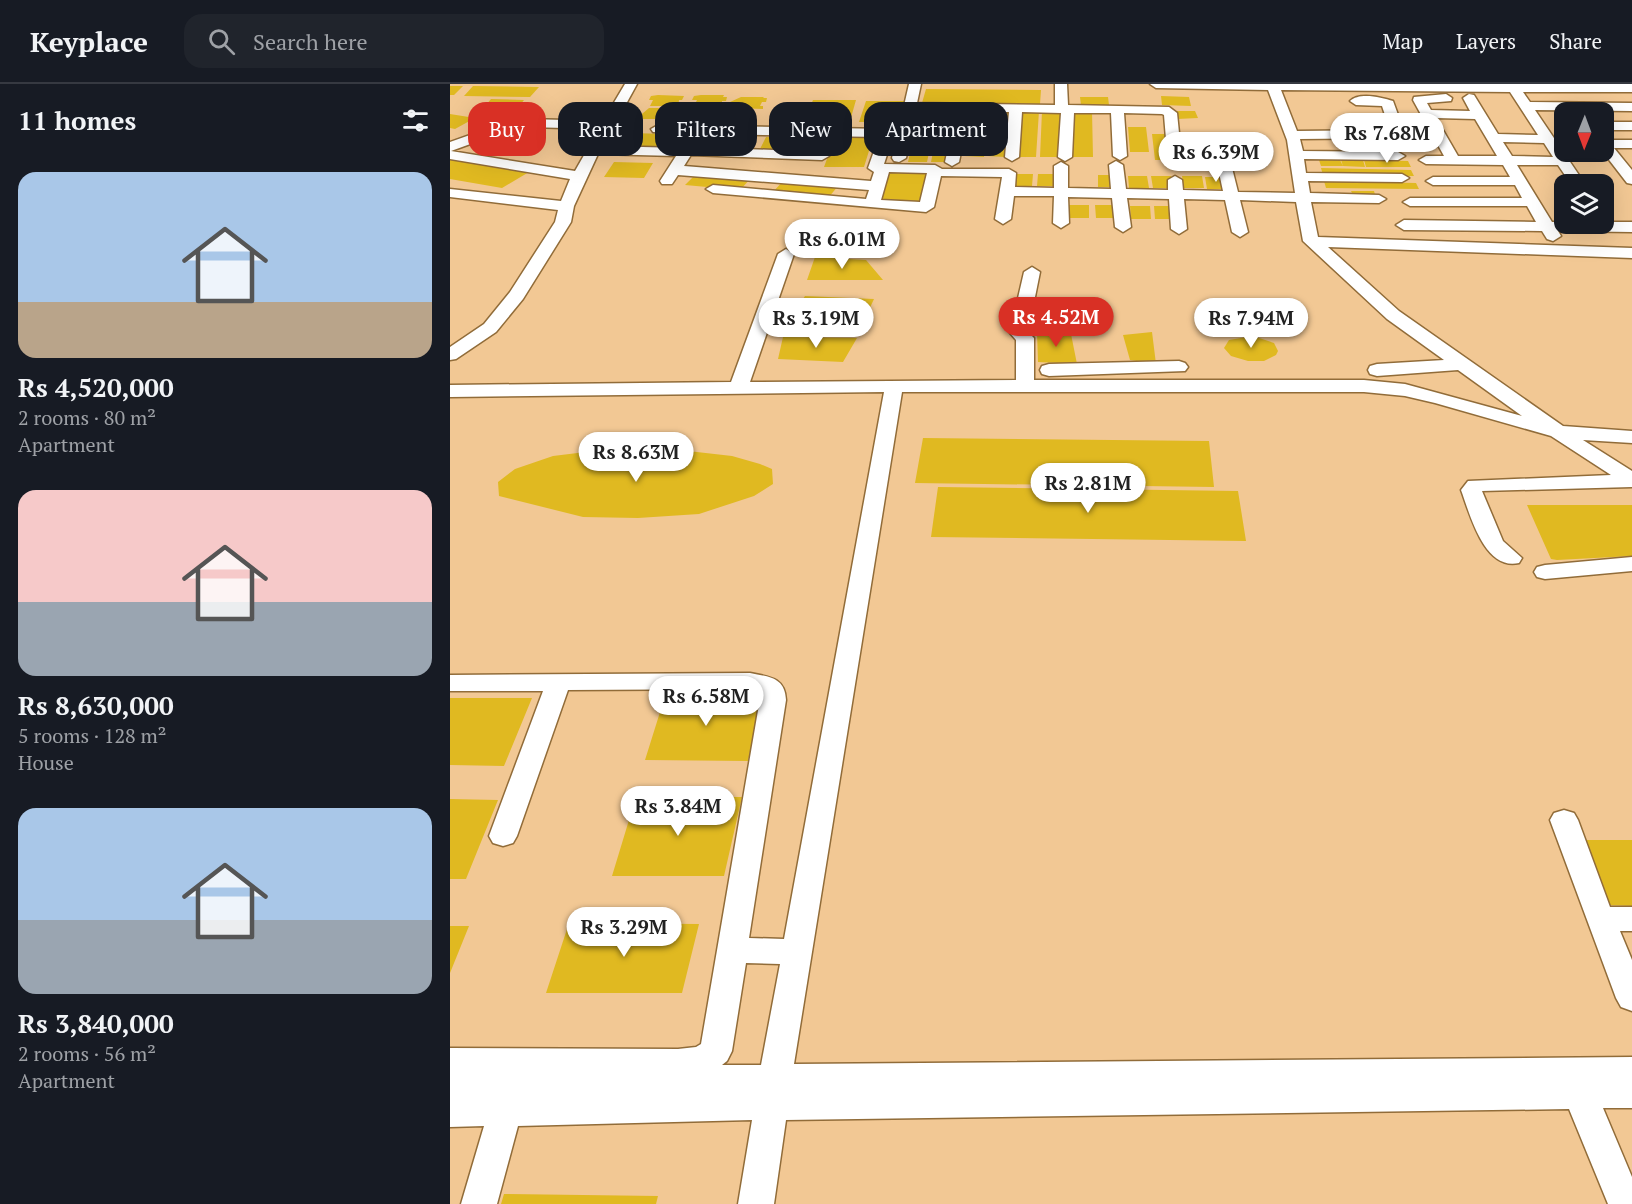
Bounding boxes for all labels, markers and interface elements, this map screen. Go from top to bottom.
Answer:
search box [184,14,604,68]
text: Keyplace [30,23,148,60]
icon: search [205,25,238,58]
text: Search here [253,27,368,56]
text: Map [1382,27,1423,55]
text: Layers [1456,27,1516,55]
text: Share [1549,27,1602,55]
chip: Buy [468,102,546,156]
chip: Rent [558,102,643,156]
chip: Filters [655,102,757,156]
chip: New [769,102,852,156]
chip: Apartment [864,102,1008,156]
north arrow [1554,102,1614,162]
map controls [1554,102,1614,234]
text: 11 homes [18,103,136,137]
icon: filters [399,104,432,137]
pin: Rs 7.68M [1325,113,1449,164]
text: Rs 7.68M [1344,119,1430,146]
pin: Rs 6.39M [1154,132,1278,183]
text: Rs 6.39M [1173,138,1259,165]
button: layers [1554,174,1614,234]
icon: home [171,211,279,319]
pin: Rs 6.01M [780,219,904,270]
text: Rs 6.01M [799,225,885,252]
pin: Rs 4.52M [994,297,1118,348]
pin: Rs 3.19M [754,298,878,349]
pin: Rs 7.94M [1189,298,1313,349]
text: Rs 4.52M [1013,303,1099,330]
text: Rs 3.19M [773,304,859,331]
text: Rs 7.94M [1208,304,1294,331]
text: Rs 4,520,000 [18,370,174,404]
text: 2 rooms · 80 m² [18,404,156,431]
text: Apartment [18,431,115,458]
pin: Rs 8.63M [574,432,698,483]
text: Rs 8.63M [593,438,679,465]
pin: Rs 2.81M [1026,463,1150,514]
text: Rs 2.81M [1045,469,1131,496]
icon: home [171,529,279,637]
pin: Rs 6.58M [644,676,768,727]
text: Rs 6.58M [663,682,749,709]
text: Rs 8,630,000 [18,688,174,722]
text: 5 rooms · 128 m² [18,722,166,749]
text: House [18,749,74,776]
pin: Rs 3.84M [616,786,740,837]
text: Rs 3.84M [635,792,721,819]
icon: home [171,847,279,955]
pin: Rs 3.29M [562,907,686,958]
text: Rs 3.29M [581,913,667,940]
text: Rs 3,840,000 [18,1006,174,1040]
text: 2 rooms · 56 m² [18,1040,156,1067]
text: Apartment [18,1067,115,1094]

